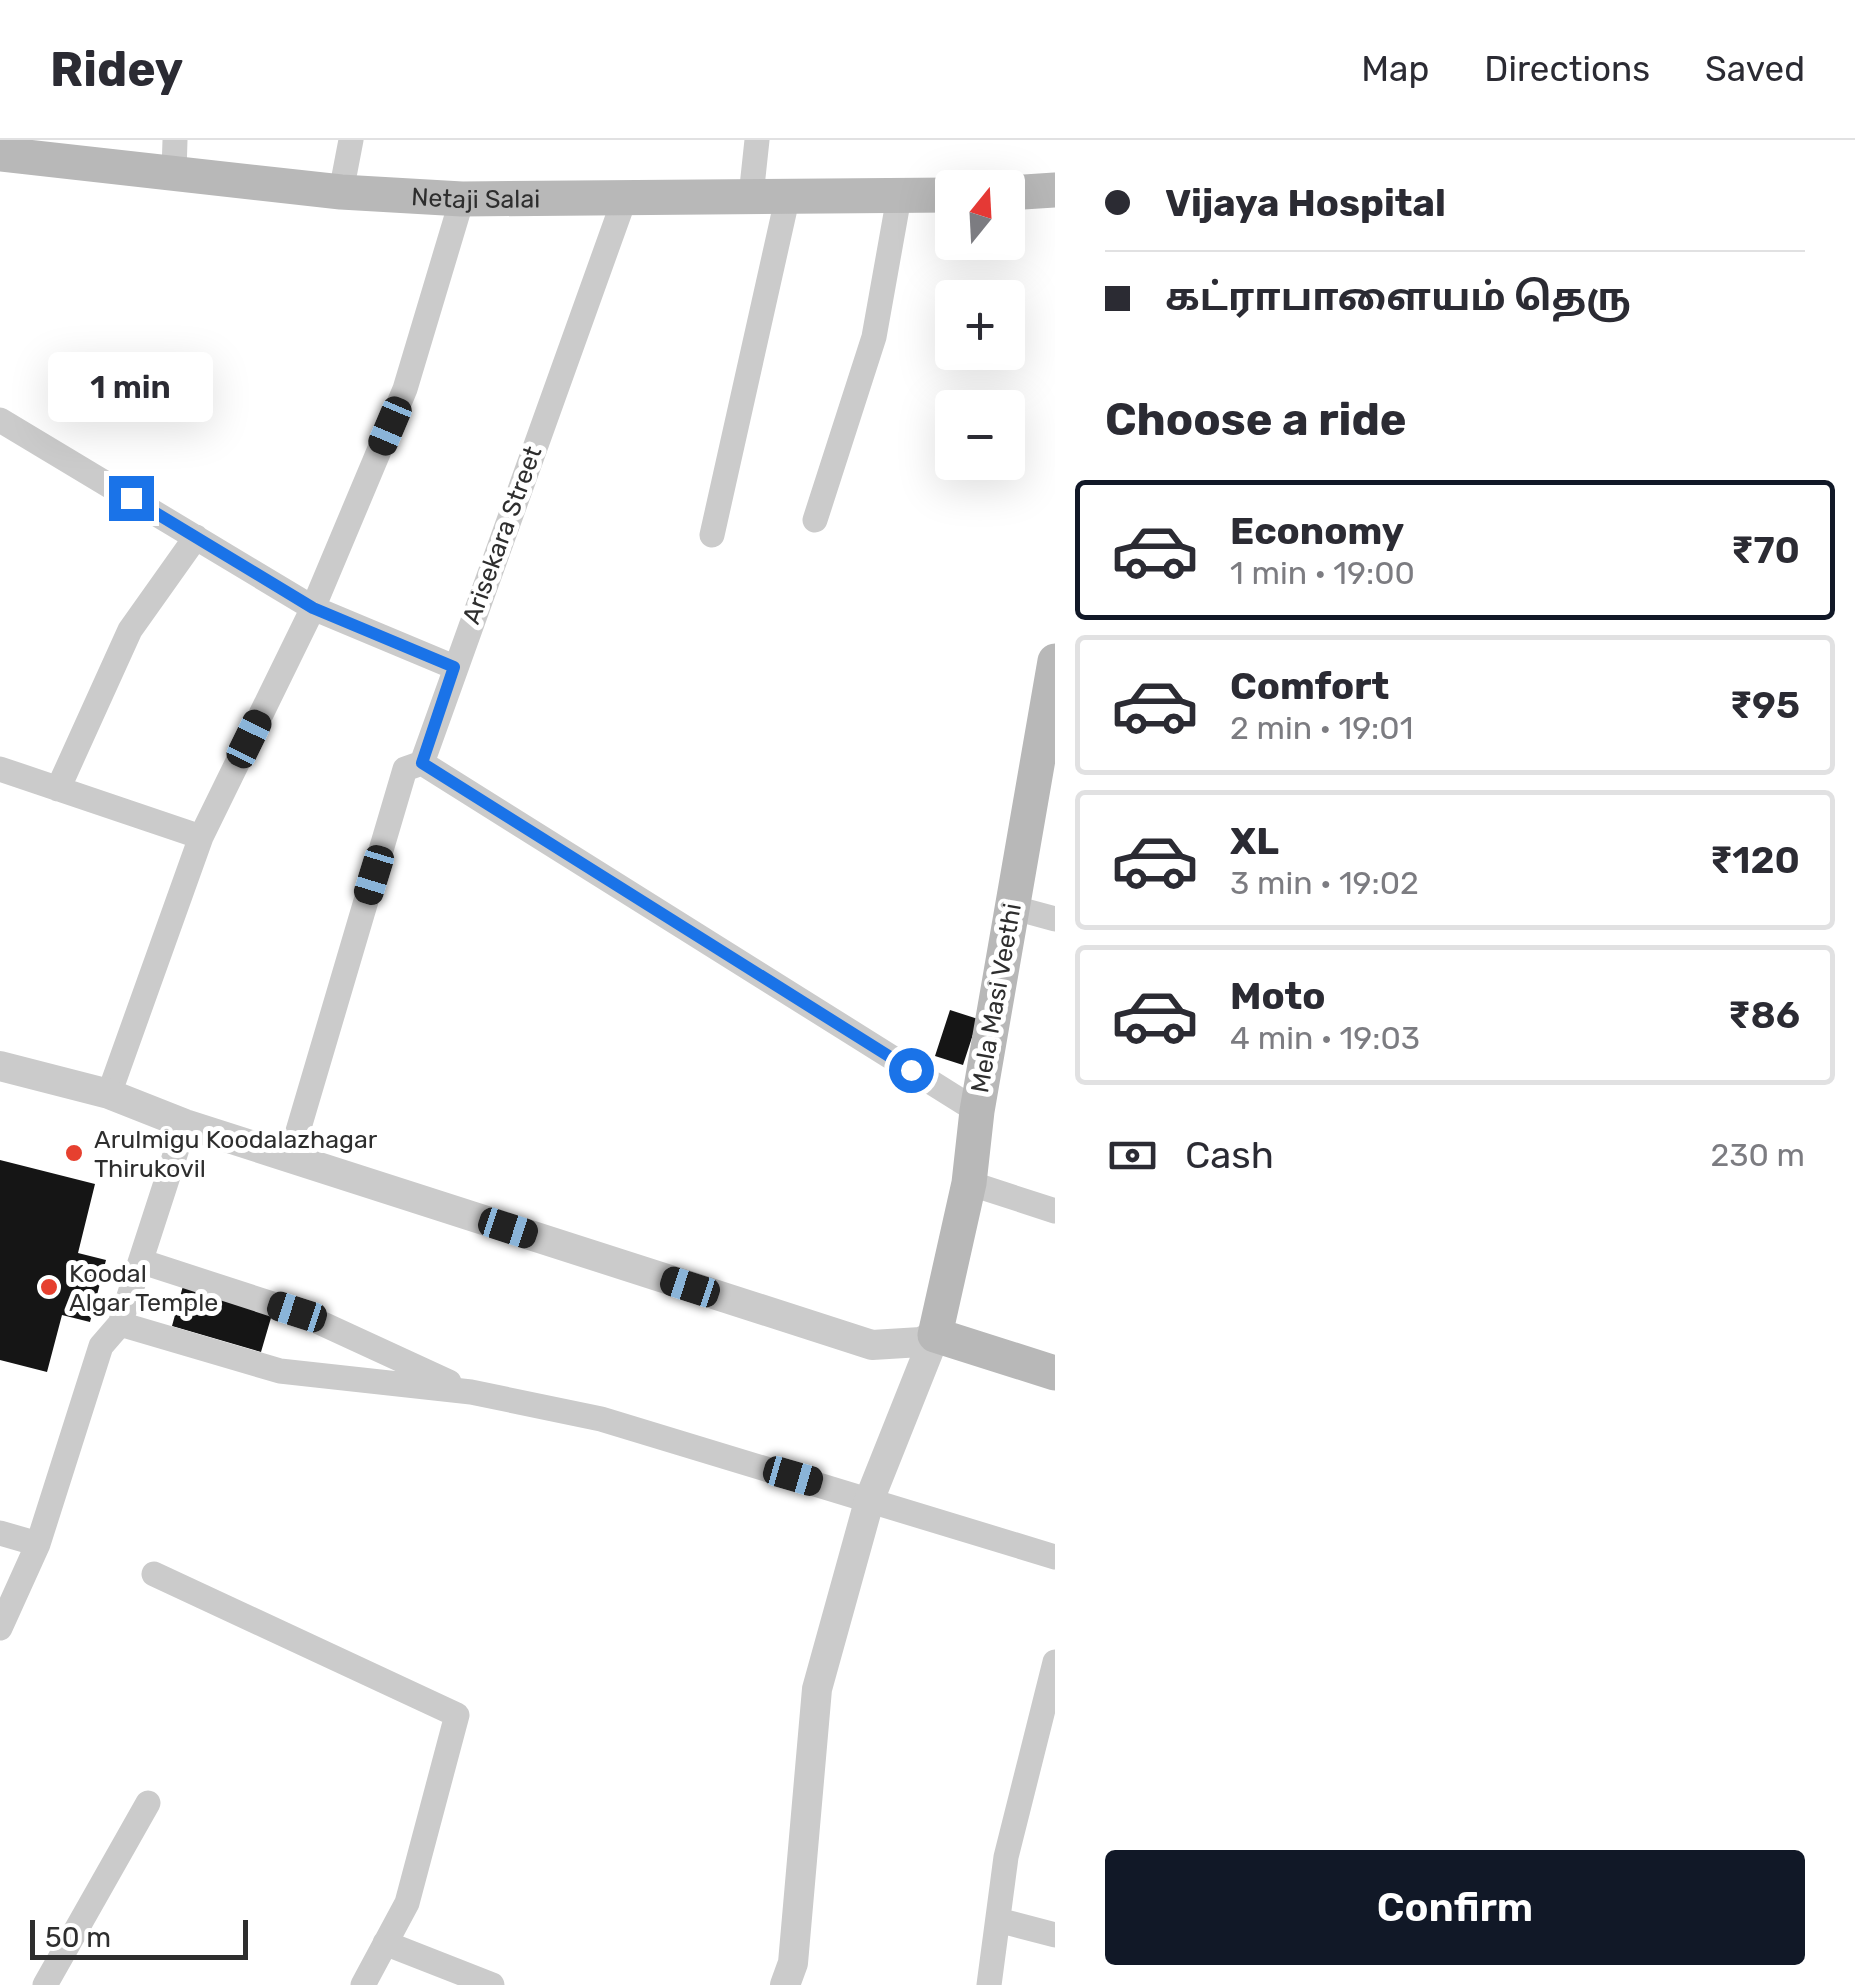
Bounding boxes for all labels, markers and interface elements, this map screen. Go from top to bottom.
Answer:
text: Ridey [50,41,183,98]
text: Map [1361,48,1429,90]
text: Directions [1484,48,1650,90]
text: Saved [1705,48,1805,90]
north arrow [935,170,1025,260]
map controls [935,170,1025,480]
text: Vijaya Hospital [1165,180,1446,226]
street label: Netaji Salai [410,182,540,214]
text: கட்ராபாளையம் தெரு [1165,274,1631,320]
button: + [935,280,1025,370]
callout: 1 min [48,353,214,423]
text: 1 min [90,368,171,406]
button: − [935,390,1025,480]
car [364,393,416,459]
text: Choose a ride [1105,393,1407,446]
street label: Arisekara Street [456,442,548,628]
route end [109,476,154,521]
icon: car [1110,505,1200,595]
text: Economy [1230,508,1404,554]
text: ₹70 [1731,527,1800,573]
text: 1 min · 19:00 [1230,554,1415,592]
icon: car [1110,660,1200,750]
text: Comfort [1230,663,1389,709]
text: ₹95 [1729,682,1800,728]
car [222,705,276,773]
text: 2 min · 19:01 [1230,709,1413,747]
icon: car [1110,815,1200,905]
text: XL [1230,818,1279,864]
text: ₹120 [1710,837,1800,883]
car [351,842,397,908]
text: 3 min · 19:02 [1230,864,1419,902]
street label: Mela Masi Veethi [965,901,1027,1095]
icon: car [1110,970,1200,1060]
text: Moto [1230,973,1326,1019]
text: ₹86 [1728,992,1800,1038]
text: 4 min · 19:03 [1230,1019,1420,1057]
route start [889,1048,934,1093]
place label: Arulmigu Koodalazhagar Thirukovil [94,1125,378,1183]
icon: cash [1105,1128,1160,1183]
text: Cash [1185,1132,1274,1178]
text: 230 m [1710,1136,1805,1174]
marker: Arulmigu Koodalazhagar Thirukovil [63,1142,85,1164]
car [475,1204,541,1252]
place label: Koodal Algar Temple [69,1259,218,1317]
car [657,1263,723,1311]
marker: Koodal Algar Temple [38,1276,60,1298]
car [264,1288,330,1336]
car [760,1453,826,1499]
button: Confirm [1105,1850,1805,1965]
scale bar [30,1915,248,1960]
text: 50 m [45,1921,111,1954]

